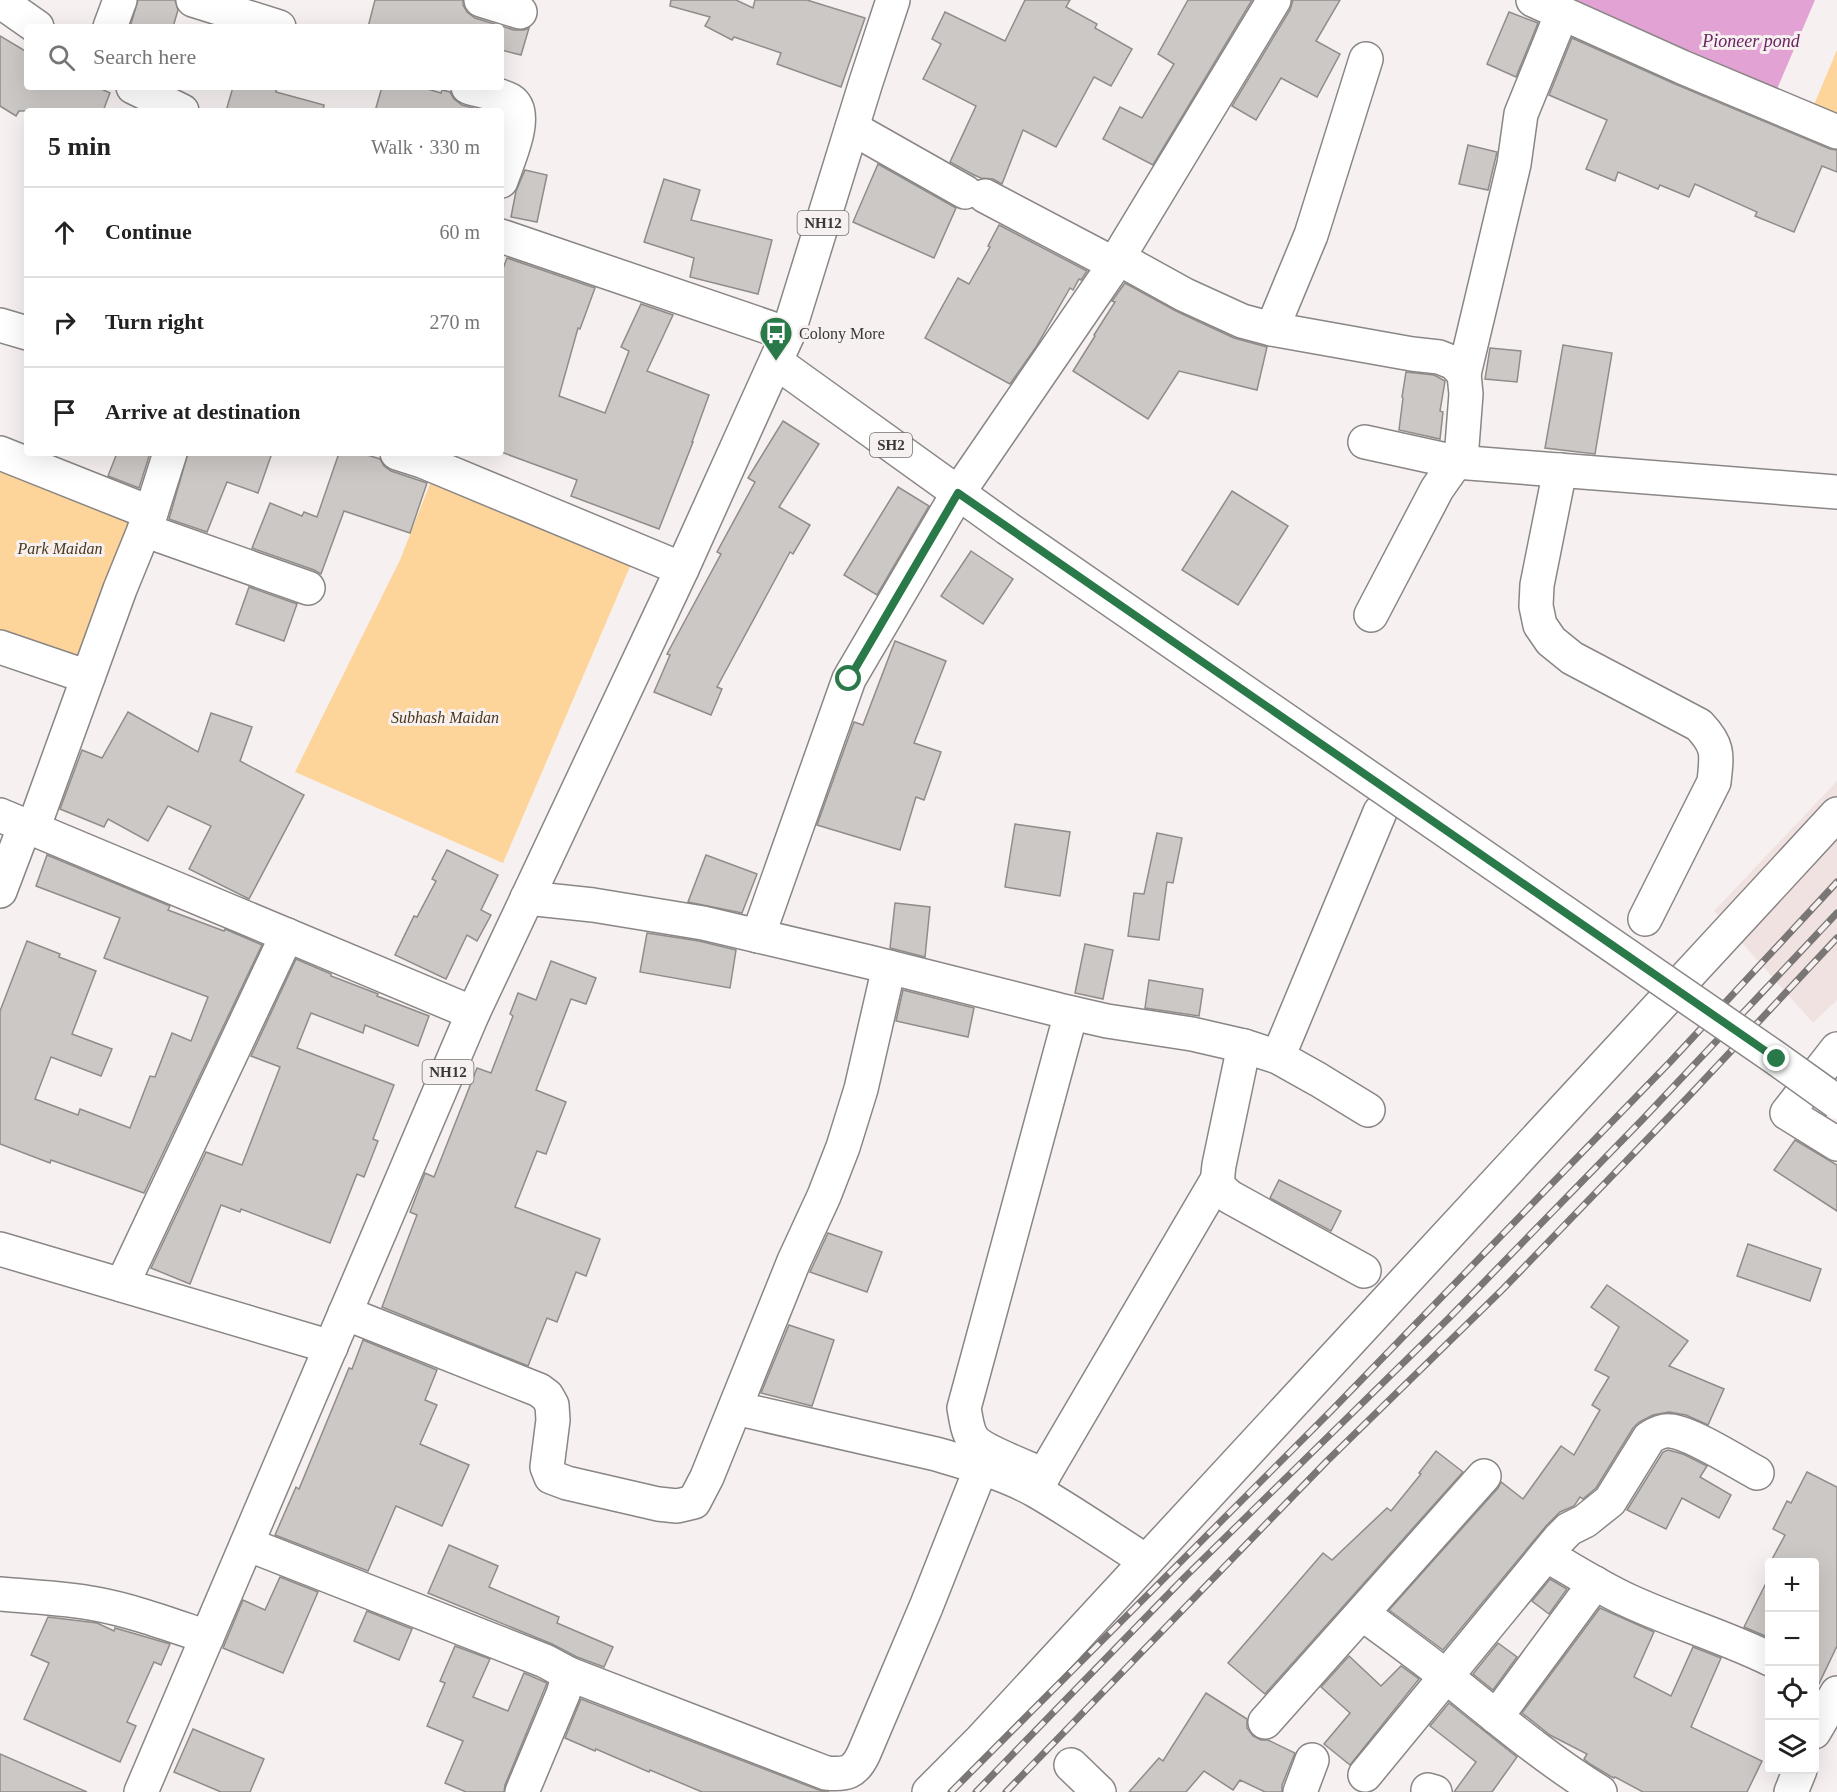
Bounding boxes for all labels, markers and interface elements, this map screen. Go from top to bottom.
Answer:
search box [24,24,504,90]
water label: Pioneer pond [1701,31,1801,51]
icon: search [45,41,78,74]
text: Search here [93,44,196,69]
text: 5 min [48,132,111,161]
text: Walk · 330 m [371,136,480,158]
road number: NH12 [798,211,848,235]
icon: ahead [48,216,81,249]
text: Continue [105,219,192,244]
text: 60 m [439,221,480,243]
icon: right [48,306,81,339]
text: Turn right [105,309,204,334]
text: 270 m [429,311,480,333]
bus stop icon: Colony More [758,315,794,362]
place label: Colony More [799,325,885,343]
icon: arrive [48,396,81,429]
text: Arrive at destination [105,399,301,424]
road number: SH2 [870,433,912,457]
park label: Park Maidan [17,540,102,557]
route start [835,665,861,691]
park label: Subhash Maidan [391,709,499,726]
route end [1763,1045,1789,1071]
road number: NH12 [422,1060,474,1084]
map controls [1765,1558,1819,1774]
button: + [1765,1558,1819,1612]
button: − [1765,1612,1819,1666]
button: locate [1765,1666,1819,1720]
button: layers [1765,1720,1819,1774]

